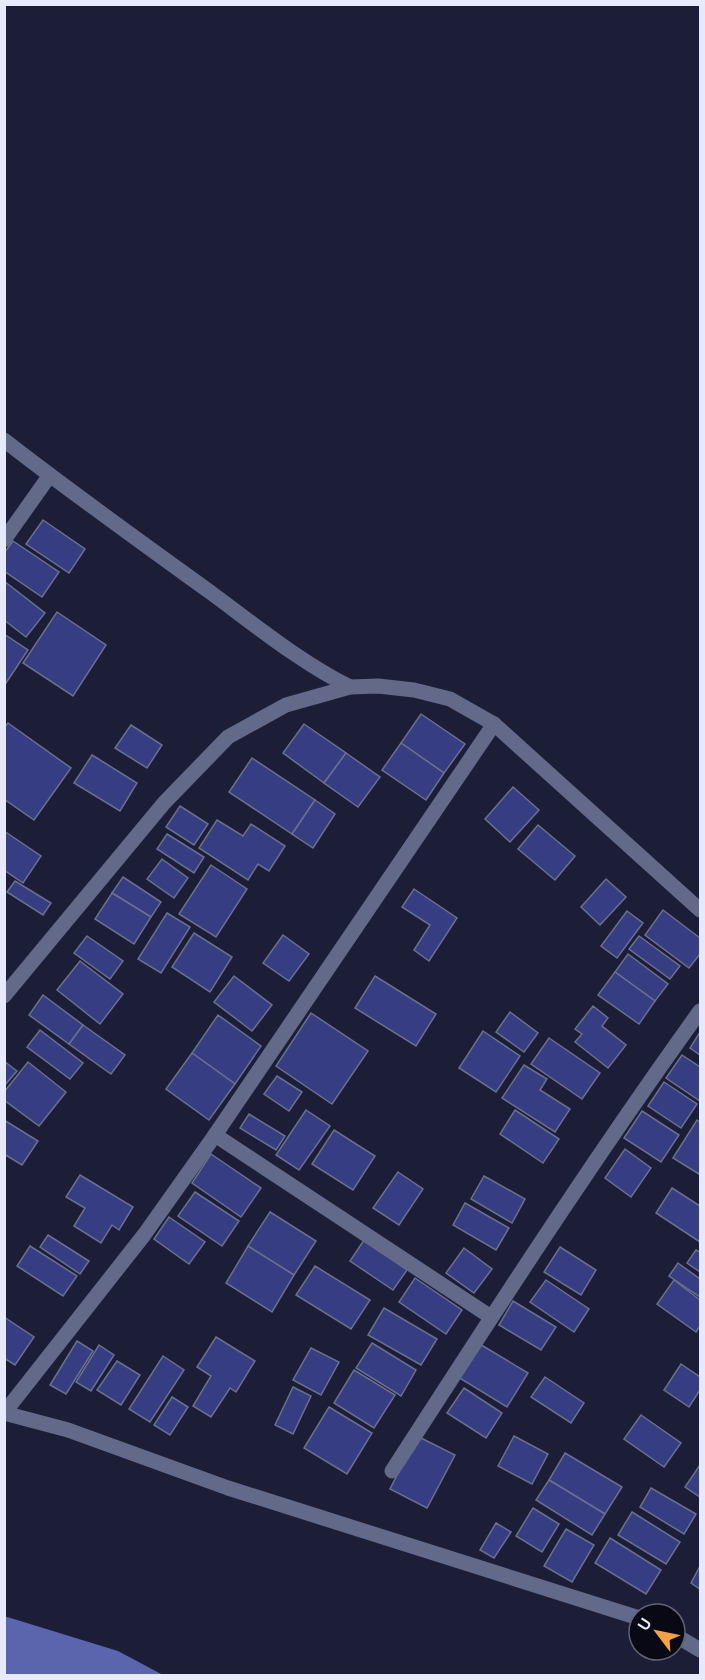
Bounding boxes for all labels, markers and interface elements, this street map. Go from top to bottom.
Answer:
north arrow [627,1602,687,1662]
text: U [634,1615,657,1635]

